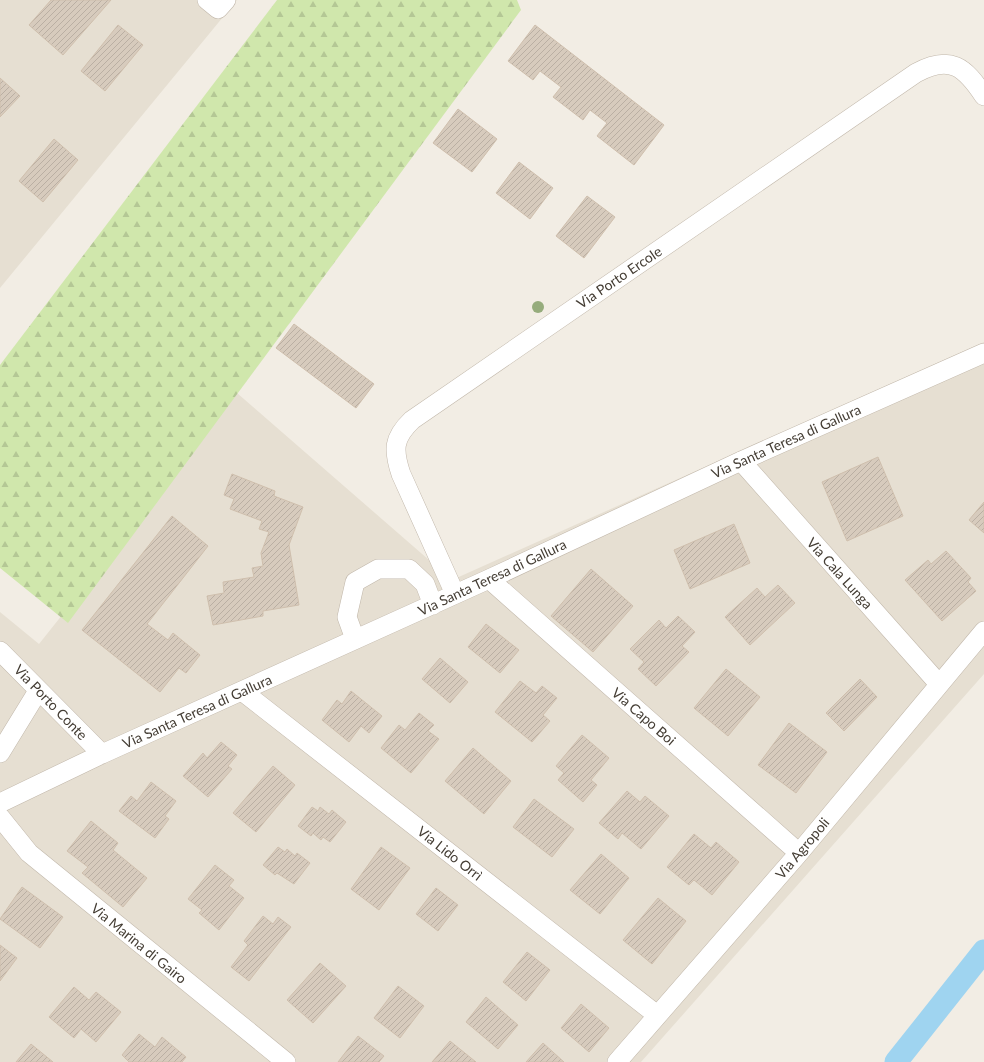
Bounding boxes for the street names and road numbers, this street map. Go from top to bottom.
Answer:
street label: Via Porto Ercole [573,242,665,312]
street label: Via Santa Teresa di Gallura [709,400,863,482]
street label: Via Cala Lunga [804,534,877,612]
street label: Via Santa Teresa di Gallura [415,535,569,619]
street label: Via Porto Conte [11,661,91,743]
street label: Via Santa Teresa di Gallura [120,670,274,752]
street label: Via Capo Boi [608,684,680,748]
street label: Via Agropoli [771,814,833,882]
street label: Via Lido Orrì [414,822,486,884]
street label: Via Marina di Gairo [88,899,190,987]

